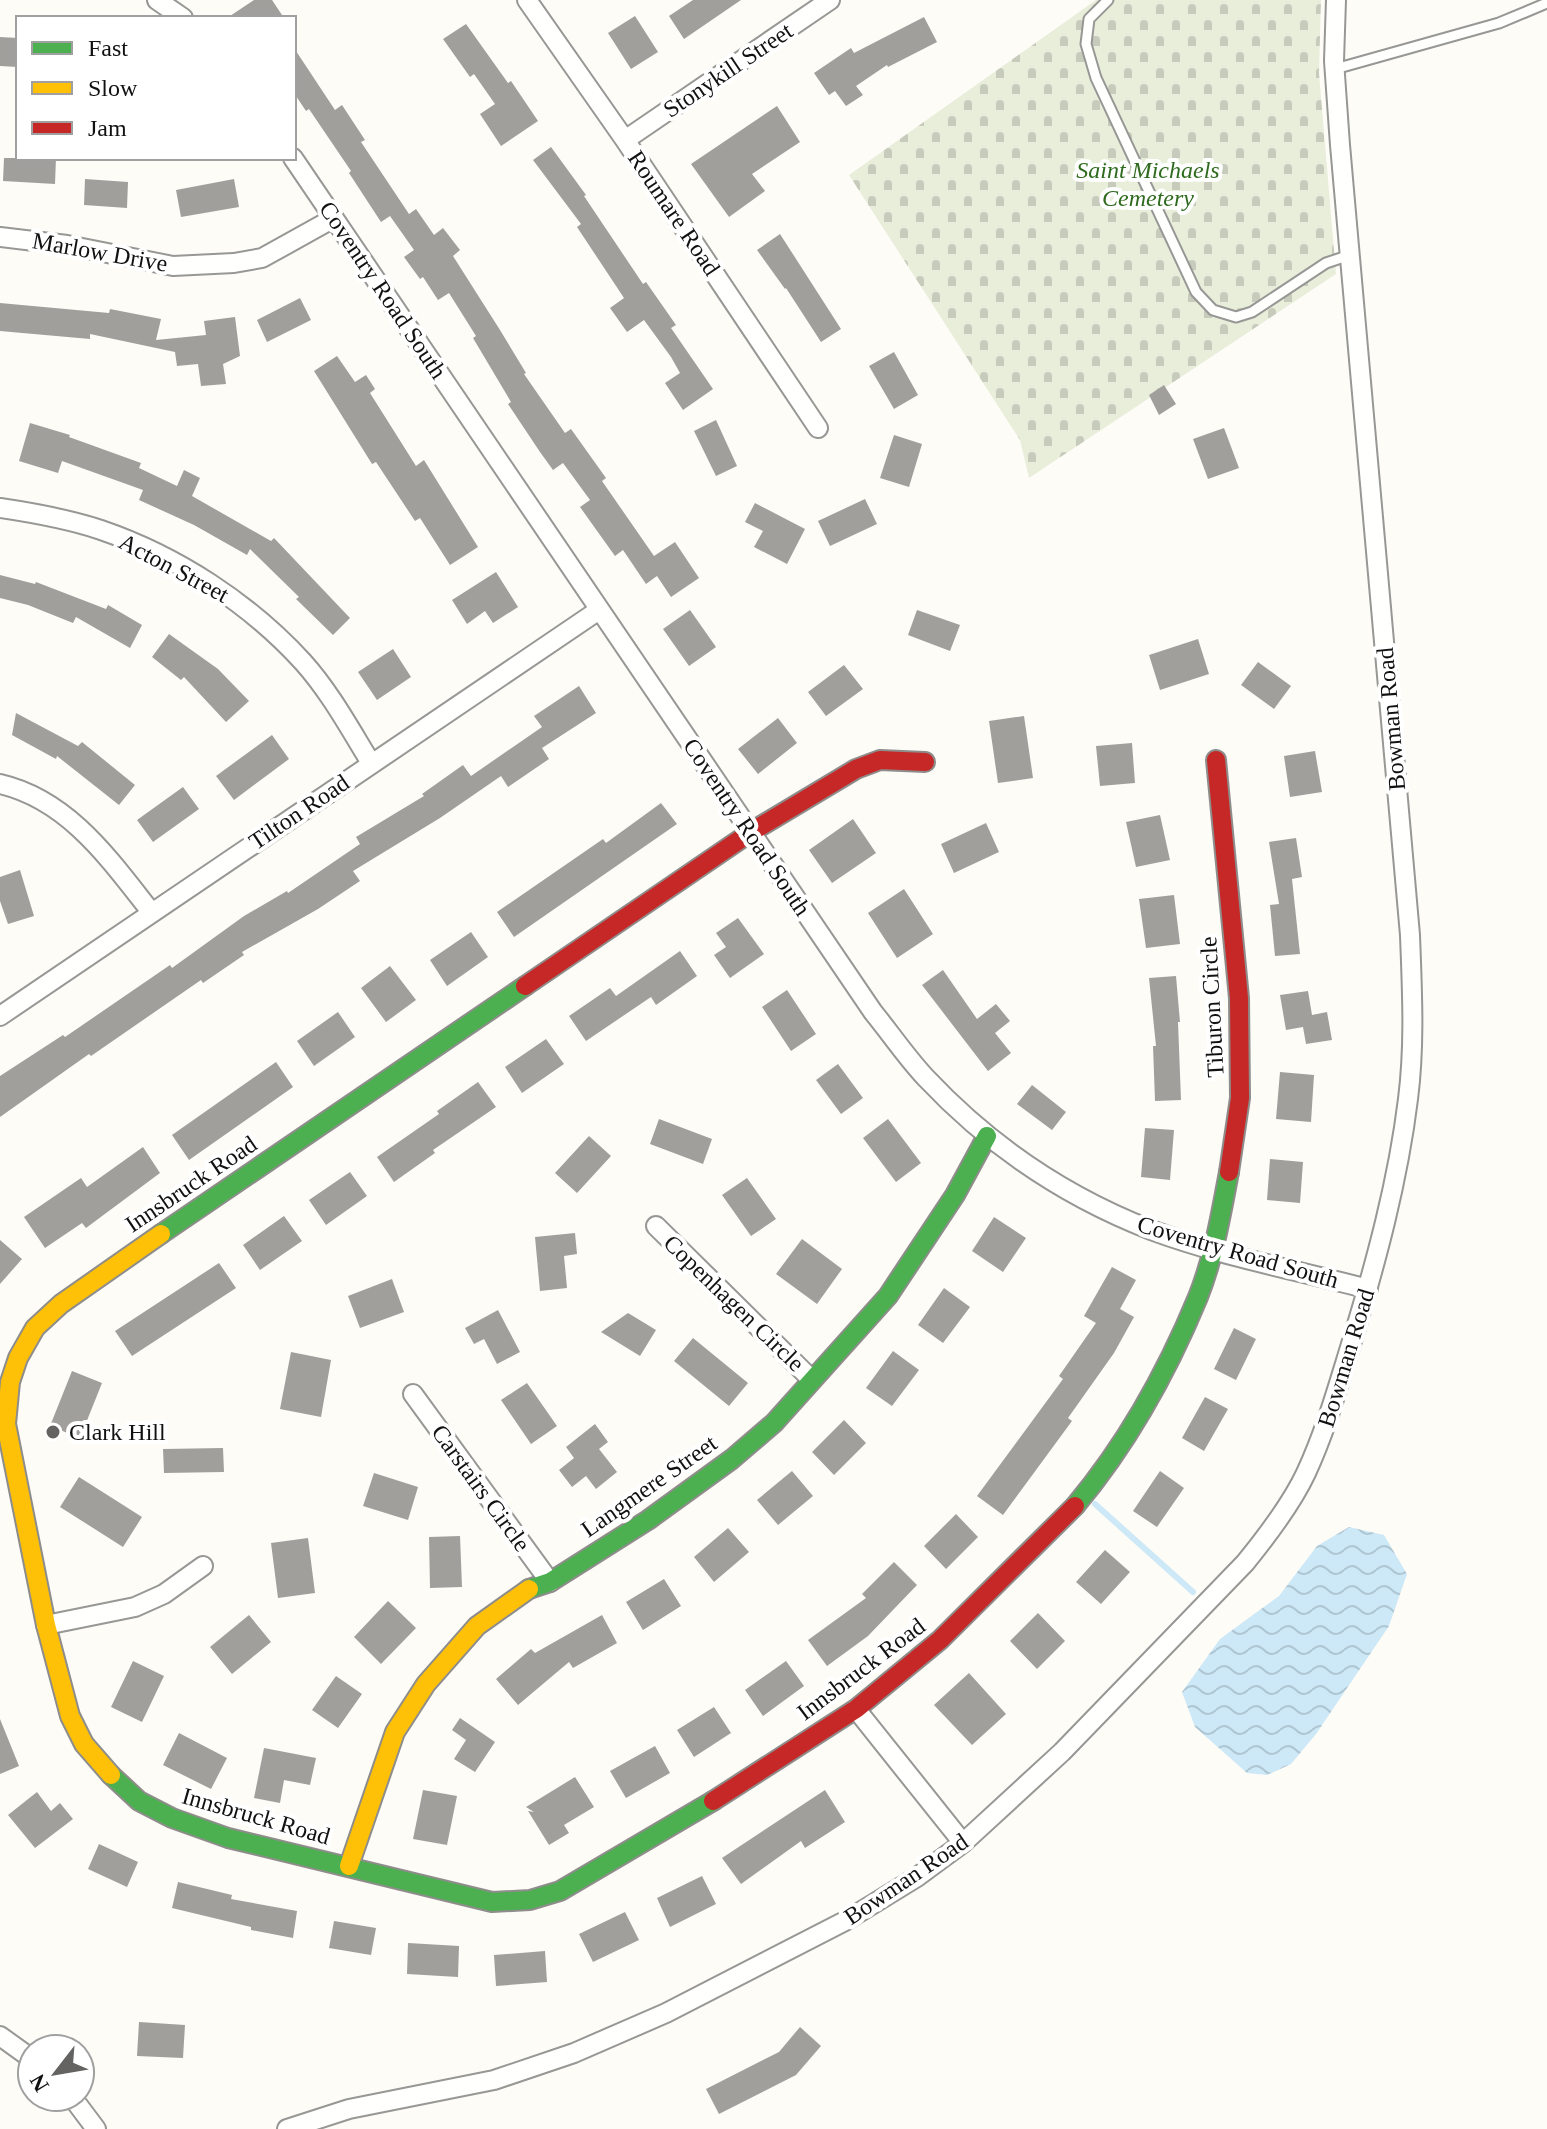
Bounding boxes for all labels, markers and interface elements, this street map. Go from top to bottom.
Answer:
legend [16,16,296,160]
street label: Stonykill Street [659,17,798,123]
text: Fast [88,35,128,61]
text: Slow [88,75,138,101]
text: Jam [88,115,127,141]
street label: Roumare Road [623,146,725,280]
park label: Saint Michaels Cemetery [1076,157,1220,211]
street label: Coventry Road South [314,197,452,383]
street label: Marlow Drive [30,227,170,277]
street label: Acton Street [115,528,234,608]
street label: Bowman Road [1372,646,1410,792]
street label: Coventry Road South [678,734,816,920]
street label: Tilton Road [244,769,354,855]
street label: Tiburon Circle [1195,936,1229,1078]
street label: Innsbruck Road [120,1131,262,1237]
street label: Coventry Road South [1134,1211,1342,1293]
street label: Copenhagen Circle [659,1230,809,1376]
street label: Bowman Road [1313,1286,1379,1430]
place label: Clark Hill [69,1419,166,1445]
street label: Carstairs Circle [426,1420,536,1556]
marker: Clark Hill [44,1423,62,1441]
street label: Langmere Street [576,1429,722,1542]
street label: Innsbruck Road [792,1613,930,1725]
street label: Innsbruck Road [179,1782,333,1850]
street label: Bowman Road [839,1828,973,1930]
north arrow [16,2033,96,2113]
text: N [24,2070,54,2096]

